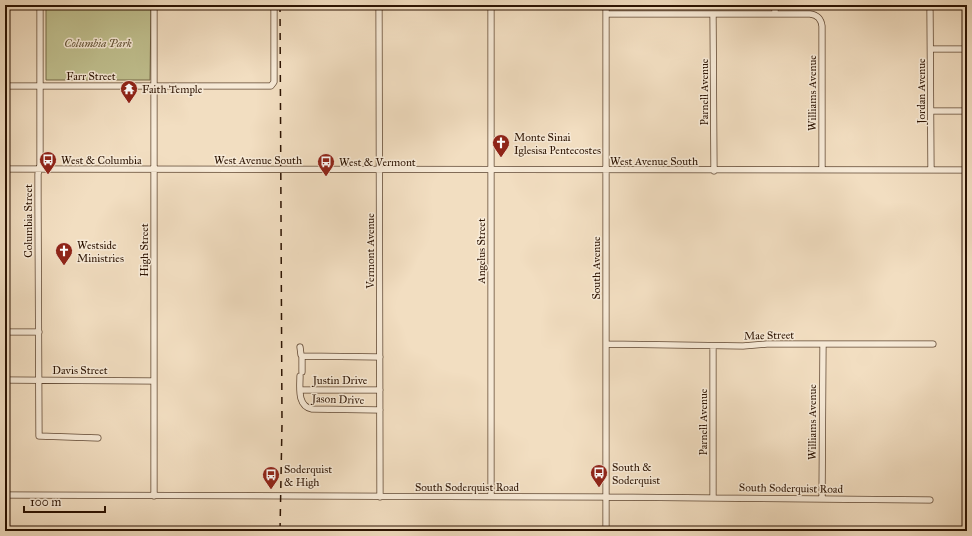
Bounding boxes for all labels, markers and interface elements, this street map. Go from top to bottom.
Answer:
park label: Columbia Park [64,37,132,50]
street label: Williams Avenue [806,55,819,131]
street label: Parnell Avenue [698,58,711,125]
street label: Jordan Avenue [915,58,929,125]
street label: Farr Street [66,70,116,83]
temple icon: Faith Temple [119,79,139,104]
place label: Faith Temple [142,83,203,96]
place label: Monte Sinai Iglesisa Pentecostes [514,131,601,157]
church icon: Monte Sinai Iglesisa Pentecostes [491,133,511,158]
bus stop icon: West & Columbia [38,150,58,175]
bus stop icon: West & Vermont [316,152,336,177]
place label: West & Columbia [61,154,142,167]
street label: West Avenue South [214,154,302,167]
street label: West Avenue South [610,155,698,168]
place label: West & Vermont [339,156,416,169]
street label: Columbia Street [22,184,35,258]
street label: Vermont Avenue [364,213,377,290]
street label: Angelus Street [475,218,488,285]
street label: High Street [138,223,151,277]
street label: South Avenue [590,236,603,300]
place label: Westside Ministries [77,239,124,265]
church icon: Westside Ministries [54,241,74,266]
street label: Mae Street [744,329,794,342]
street label: Davis Street [52,364,108,377]
street label: Justin Drive [312,374,368,388]
street label: Williams Avenue [806,384,819,460]
street label: Parnell Avenue [697,388,710,455]
street label: Jason Drive [311,392,365,408]
place label: South & Soderquist [612,461,660,488]
place label: Soderquist & High [284,463,332,489]
bus stop icon: South & Soderquist [589,463,609,488]
bus stop icon: Soderquist & High [261,465,281,490]
street label: South Soderquist Road [415,481,520,495]
street label: South Soderquist Road [739,481,844,497]
scale bar [24,488,105,514]
text: 100 m [30,495,61,509]

